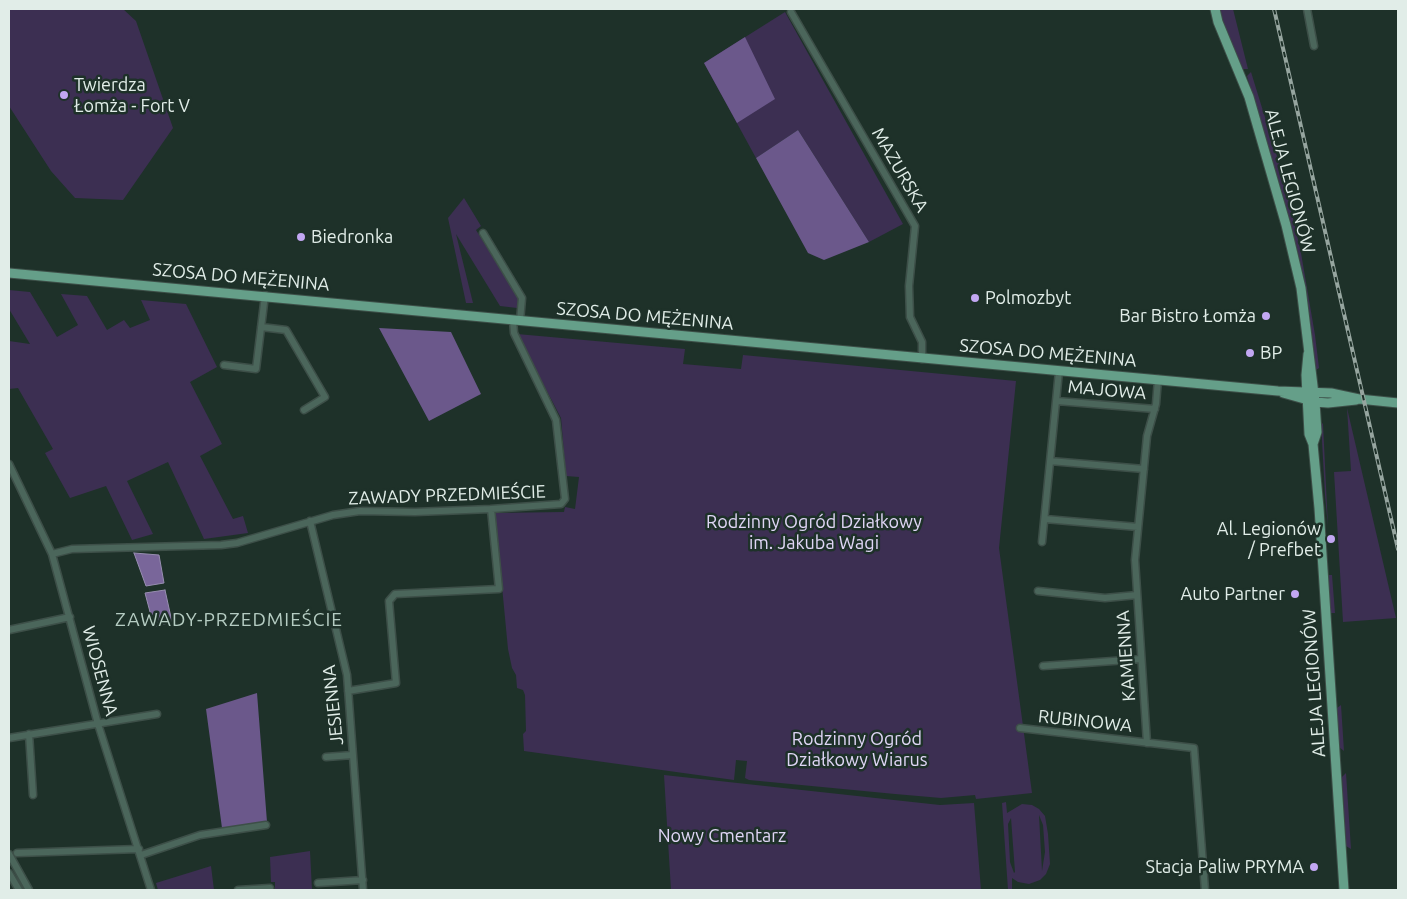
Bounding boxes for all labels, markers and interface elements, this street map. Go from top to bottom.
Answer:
place label: Twierdza Łomża - Fort V [74,74,190,116]
marker: Twierdza Łomża - Fort V [58,89,70,101]
street label: ALEJA LEGIONÓW [1260,106,1320,256]
street label: MAZURSKA [867,124,933,216]
place label: Biedronka [311,226,393,248]
marker: Biedronka [295,231,307,243]
street label: SZOSA DO MĘŻENINA [152,259,330,295]
place label: Polmozbyt [985,287,1071,309]
marker: Polmozbyt [969,292,981,304]
street label: SZOSA DO MĘŻENINA [556,298,734,334]
place label: Bar Bistro Łomża [1119,305,1256,327]
marker: Bar Bistro Łomża [1260,310,1272,322]
street label: SZOSA DO MĘŻENINA [959,335,1137,371]
place label: BP [1260,342,1282,364]
marker: BP [1244,347,1256,359]
street label: MAJOWA [1067,376,1147,404]
street label: ZAWADY PRZEDMIEŚCIE [348,481,546,509]
park label: Rodzinny Ogród Działkowy im. Jakuba Wagi [706,511,922,554]
place label: Al. Legionów / Prefbet [1217,518,1321,560]
marker: Al. Legionów / Prefbet [1325,533,1337,545]
place label: Auto Partner [1181,583,1285,605]
marker: Auto Partner [1289,588,1301,600]
street label: ALEJA LEGIONÓW [1298,608,1330,758]
district label: ZAWADY-PRZEDMIEŚCIE [113,609,345,631]
street label: KAMIENNA [1112,610,1140,702]
street label: WIOSENNA [78,624,122,718]
street label: JESIENNA [318,664,348,746]
street label: RUBINOWA [1037,705,1133,737]
park label: Rodzinny Ogród Działkowy Wiarus [786,728,928,771]
park label: Nowy Cmentarz [658,825,786,847]
place label: Stacja Paliw PRYMA [1146,856,1304,878]
marker: Stacja Paliw PRYMA [1308,861,1320,873]

